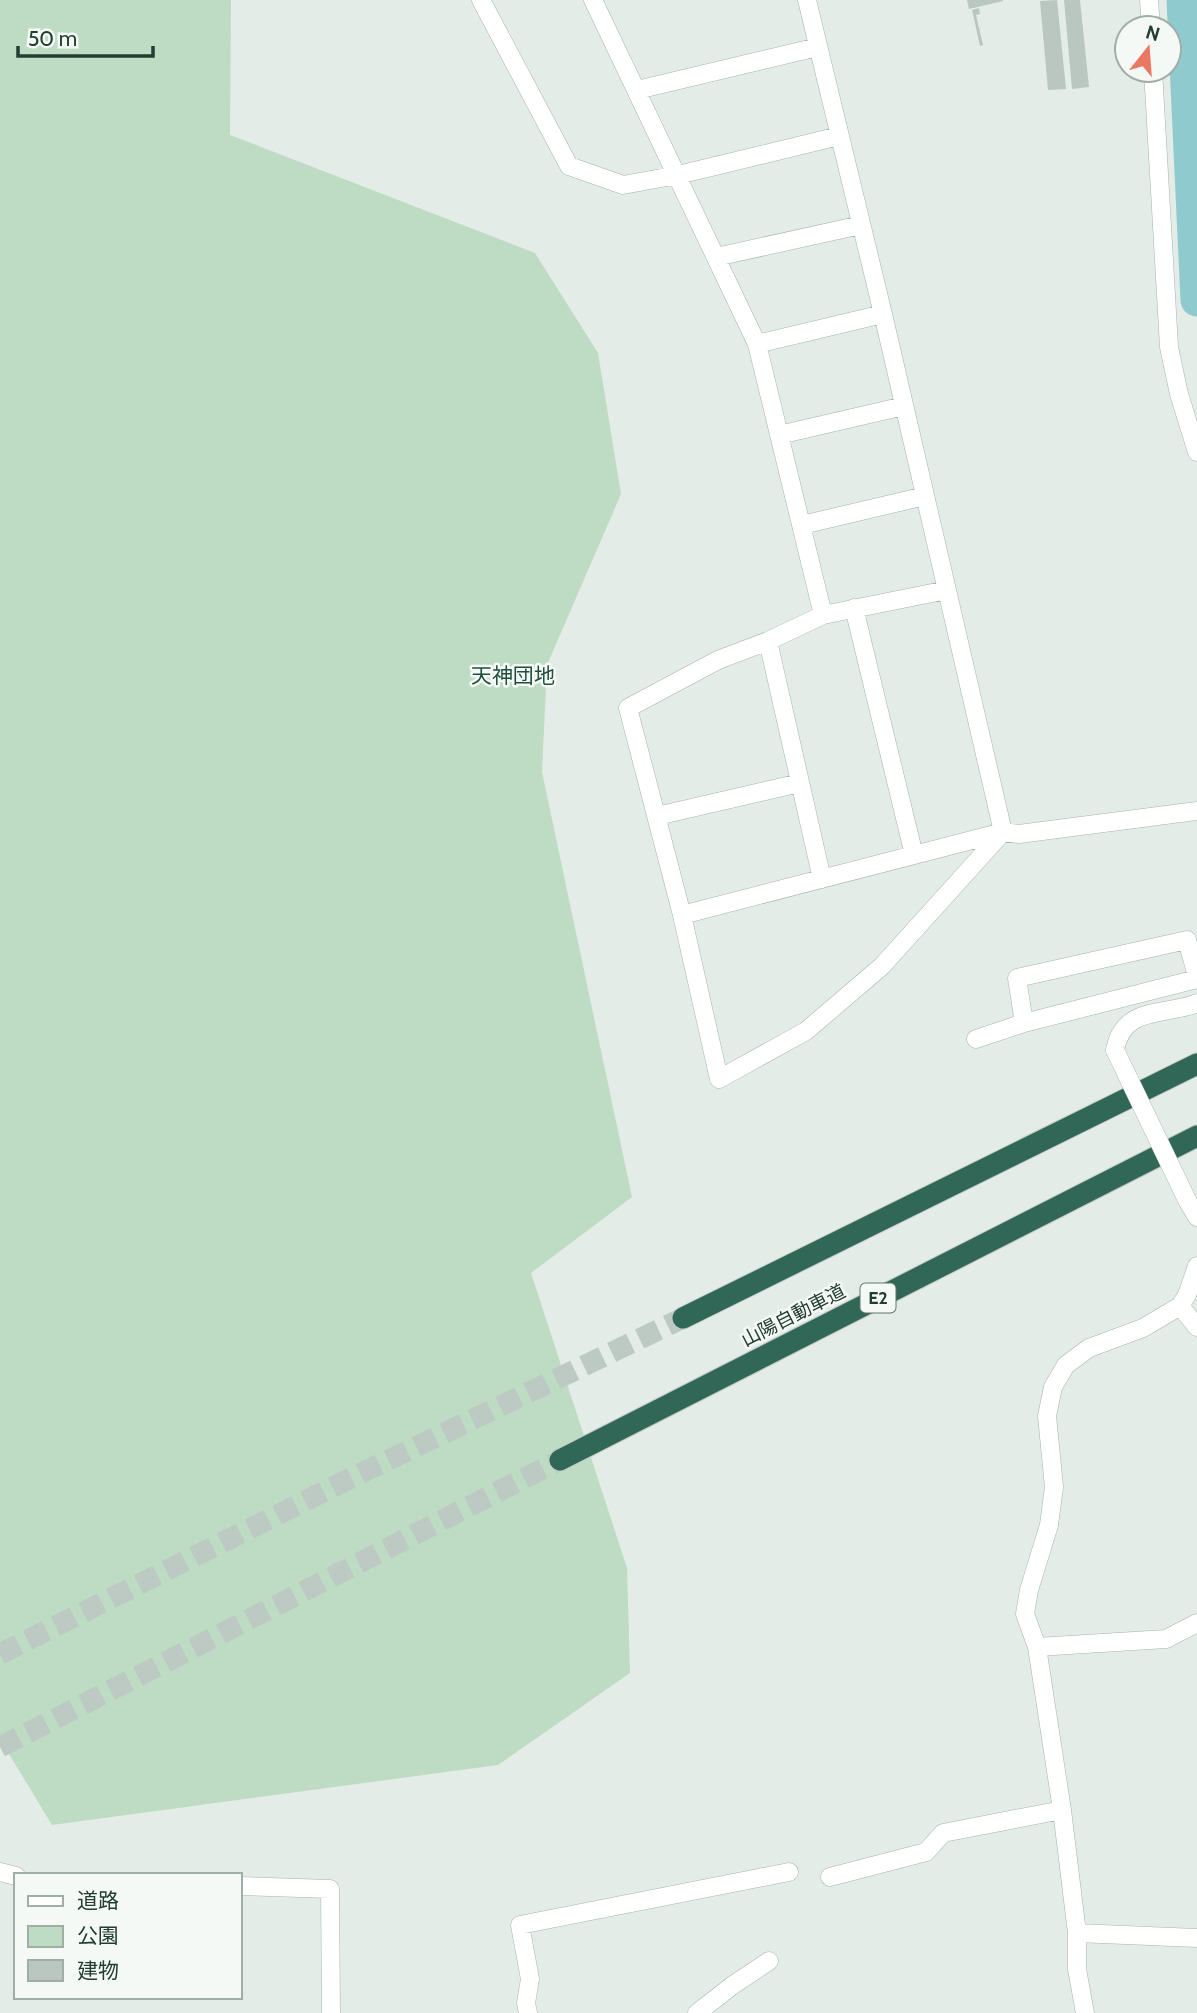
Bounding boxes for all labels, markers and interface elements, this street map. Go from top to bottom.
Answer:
scale bar [18,14,152,58]
north arrow [1113,14,1183,84]
text: N [1143,20,1163,46]
text: 50 m [28,26,77,51]
district label: 天神団地 [471,663,555,688]
street label: 山陽自動車道 [737,1279,849,1352]
road number: E2 [860,1283,896,1312]
legend [14,1873,242,1999]
text: 道路 [77,1888,119,1913]
text: 公園 [77,1923,119,1948]
text: 建物 [77,1958,119,1983]

